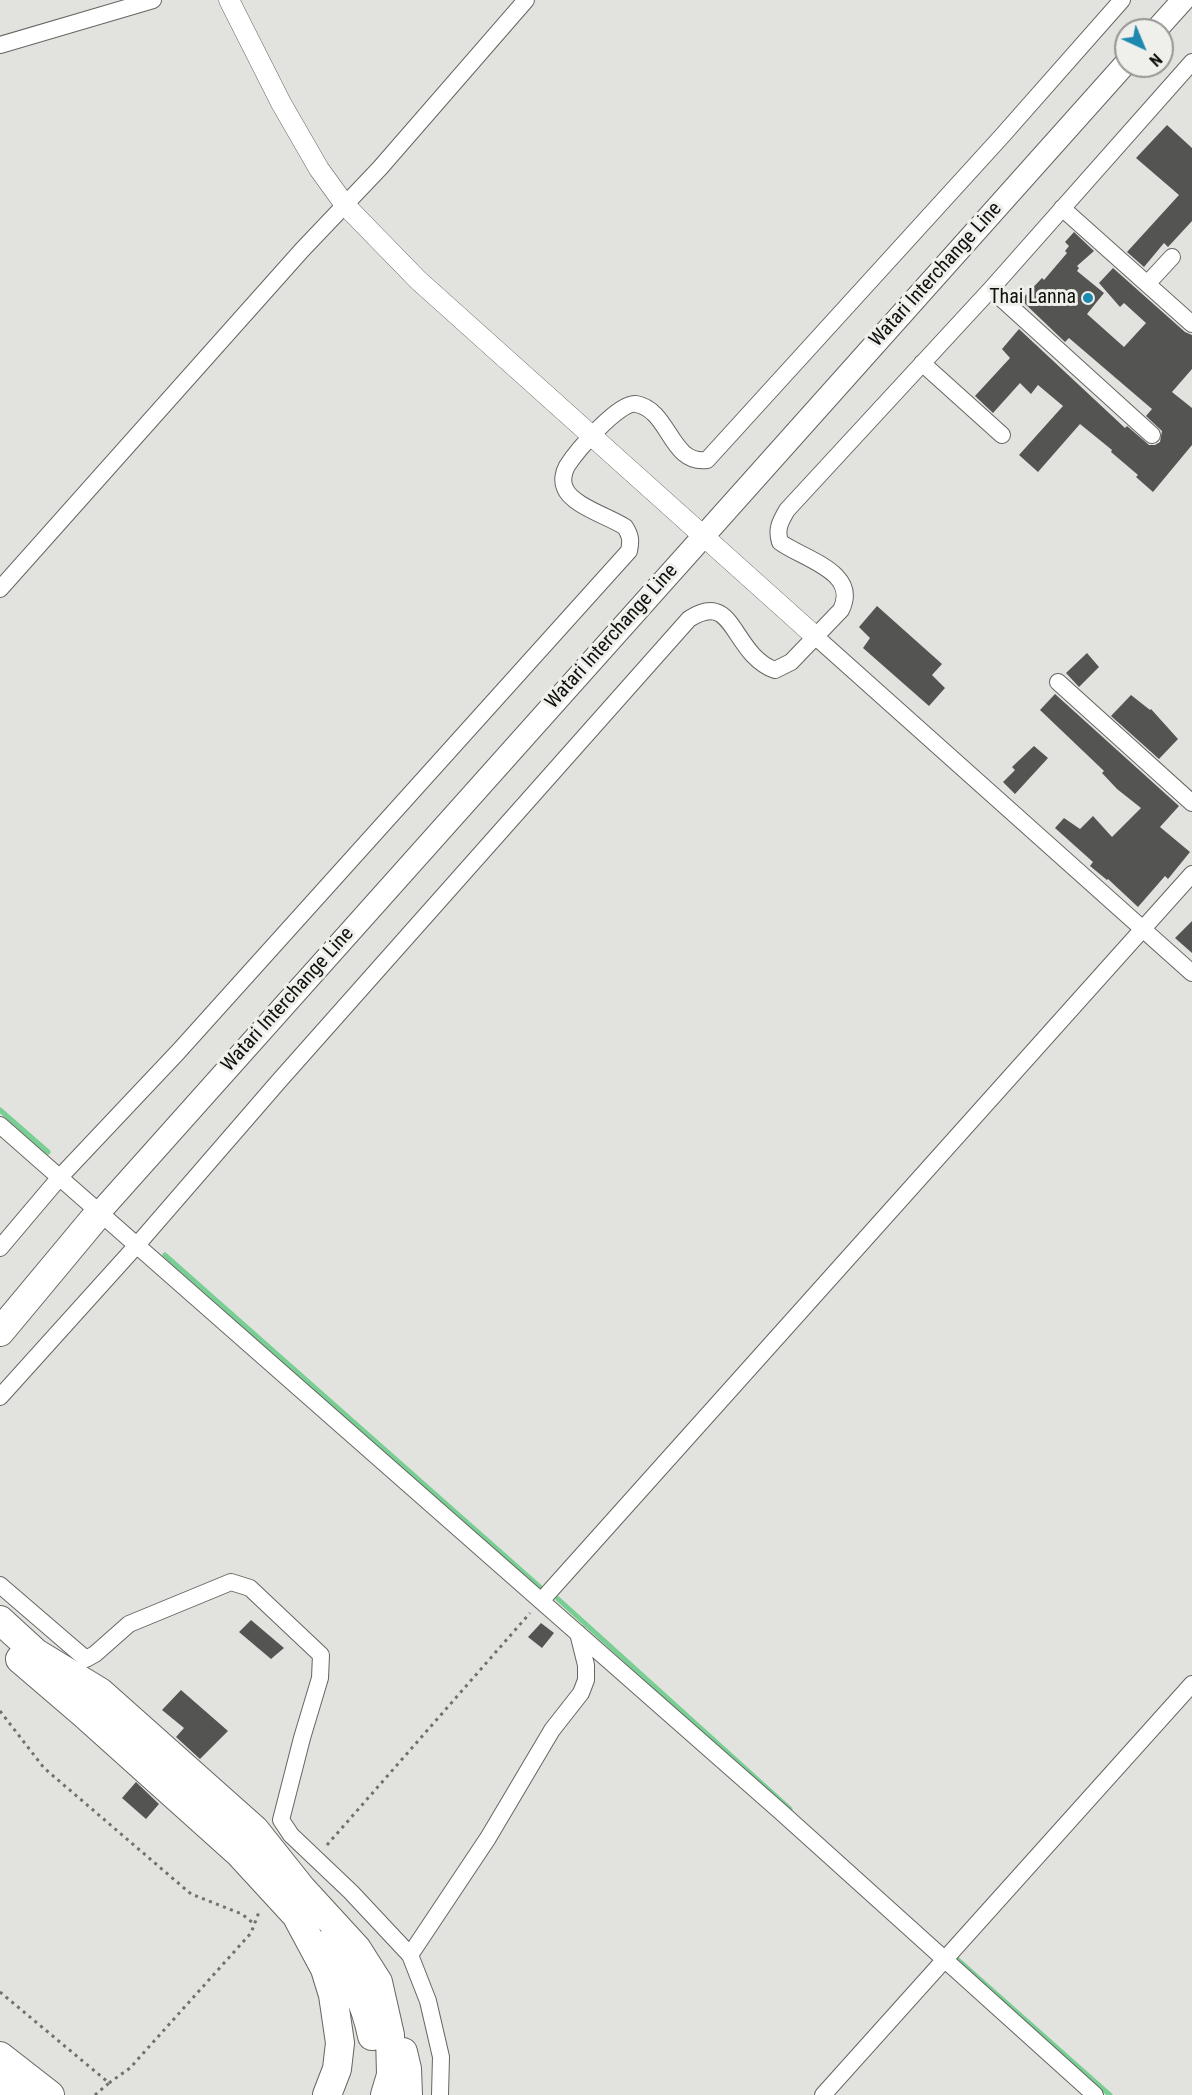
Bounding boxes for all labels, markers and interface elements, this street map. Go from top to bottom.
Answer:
north arrow [1114,18,1174,78]
text: N [1145,50,1166,70]
street label: Watari Interchange Line [865,198,1007,352]
place label: Thai Lanna [989,286,1076,310]
marker: Thai Lanna [1081,291,1095,305]
street label: Watari Interchange Line [541,560,683,714]
street label: Watari Interchange Line [217,923,359,1077]

